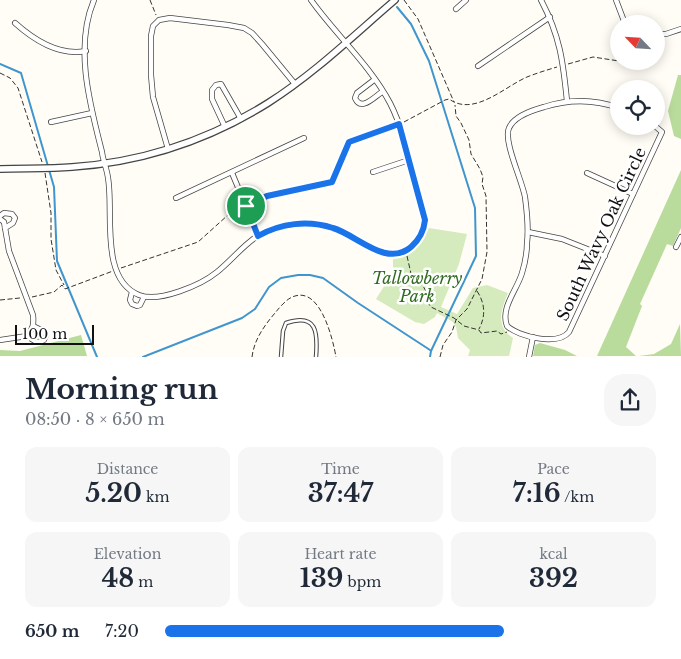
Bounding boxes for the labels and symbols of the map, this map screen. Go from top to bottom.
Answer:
north arrow [610,15,665,70]
street label: South Wavy Oak Circle [552,144,650,324]
pin [225,185,267,227]
park label: Tallowberry Park [372,268,463,306]
scale bar [15,322,94,345]

